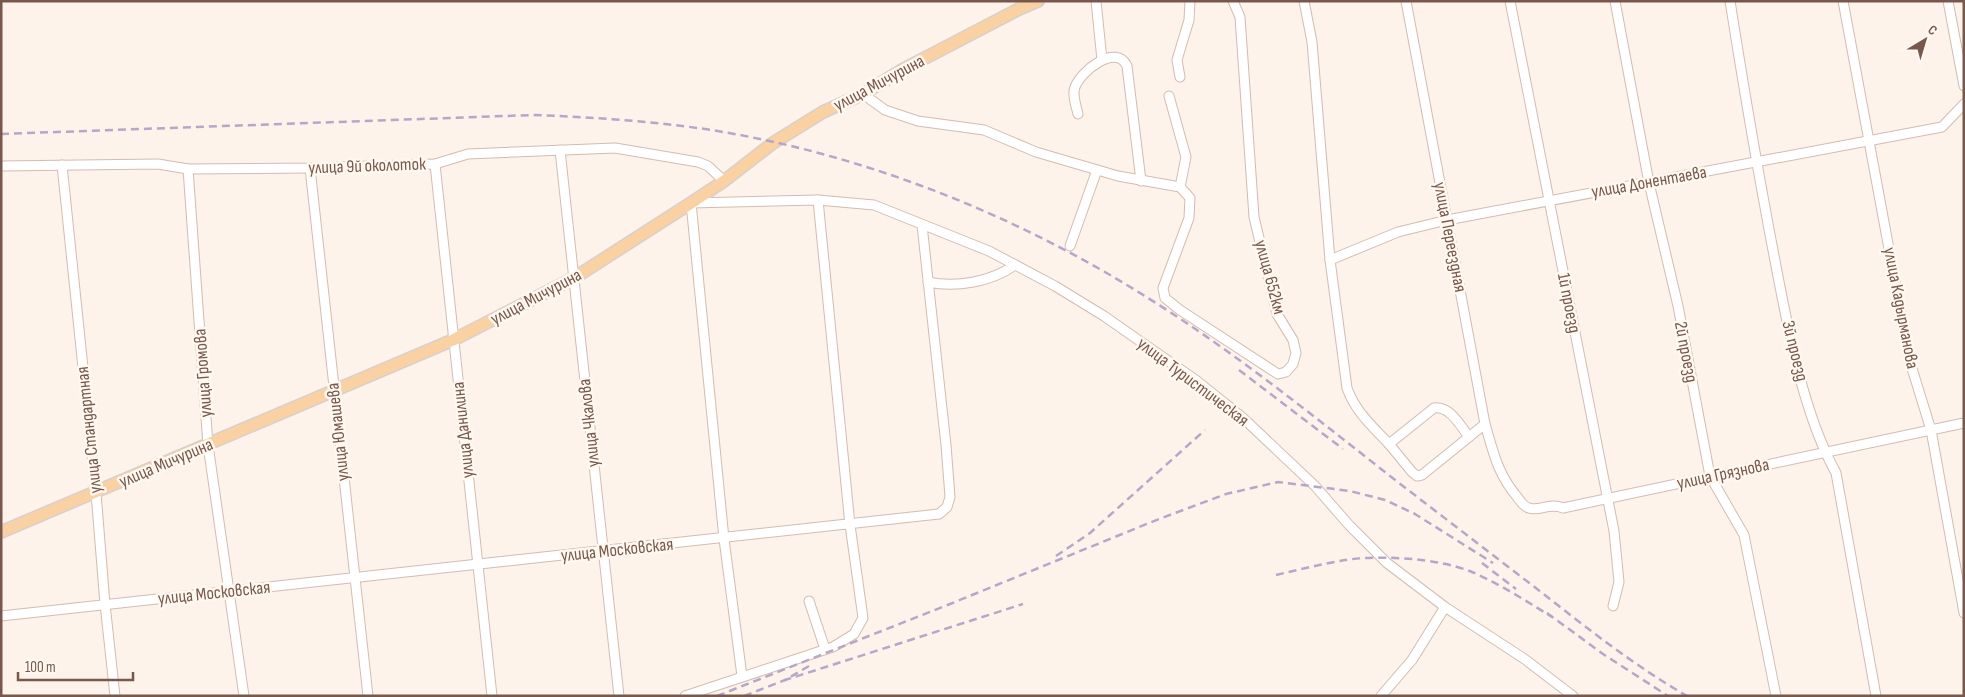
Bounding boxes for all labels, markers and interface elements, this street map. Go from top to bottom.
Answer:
north arrow [1900,15,1950,65]
text: С [1925,21,1941,39]
street label: улица Мичурина [830,50,928,116]
street label: улица 9й околоток [308,153,426,179]
street label: улица Донентаева [1590,162,1708,202]
street label: улица Переездная [1429,180,1471,294]
street label: улица 652км [1250,238,1290,316]
street label: улица Кадырманова [1879,245,1923,371]
street label: улица Мичурина [487,264,585,330]
street label: 1й проезд [1553,271,1585,335]
street label: 3й проезд [1777,319,1813,383]
street label: 2й проезд [1670,320,1702,384]
street label: улица Громова [189,328,217,418]
street label: улица Туристическая [1133,333,1253,431]
street label: улица Стандартная [72,365,106,495]
street label: улица Чкалова [574,378,604,468]
street label: улица Данилина [447,381,478,479]
street label: улица Юмашева [322,382,354,482]
street label: улица Мичурина [116,434,216,492]
street label: улица Грязнова [1675,454,1771,494]
street label: улица Московская [560,534,674,566]
street label: улица Московская [157,577,271,609]
scale bar [18,650,132,682]
text: 100 m [25,658,56,677]

